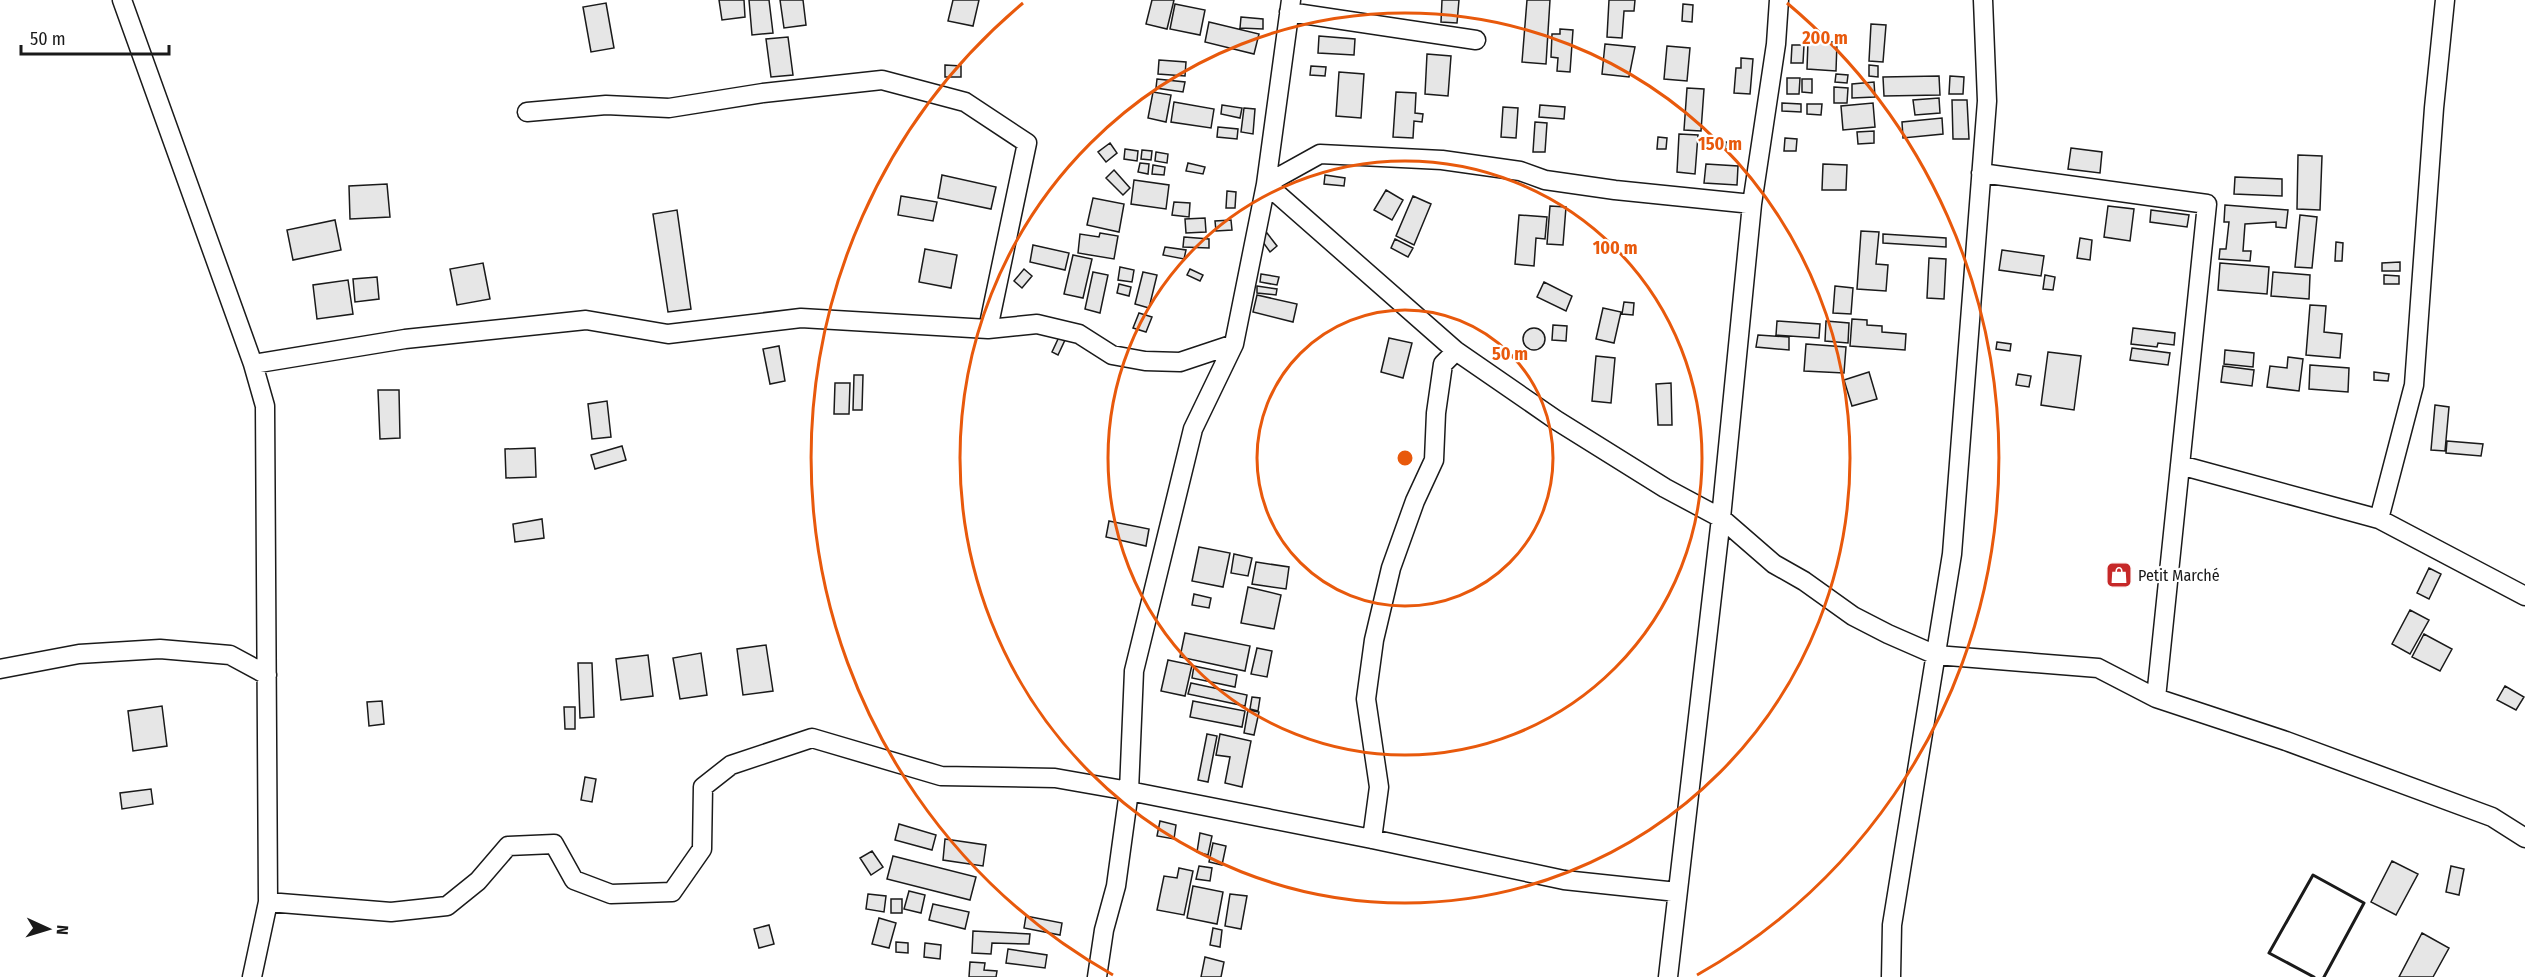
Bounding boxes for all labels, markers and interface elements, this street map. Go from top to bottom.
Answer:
scale bar [21,18,170,56]
text: 200 m [1801,27,1848,49]
text: 50 m [30,28,66,50]
text: 150 m [1698,133,1742,155]
text: 100 m [1593,237,1637,259]
text: 50 m [1492,343,1528,365]
centre of rings [1395,448,1415,468]
shop icon: Petit Marché [2104,560,2134,590]
place label: Petit Marché [2138,566,2220,585]
north arrow [18,899,78,959]
text: N [53,925,72,935]

